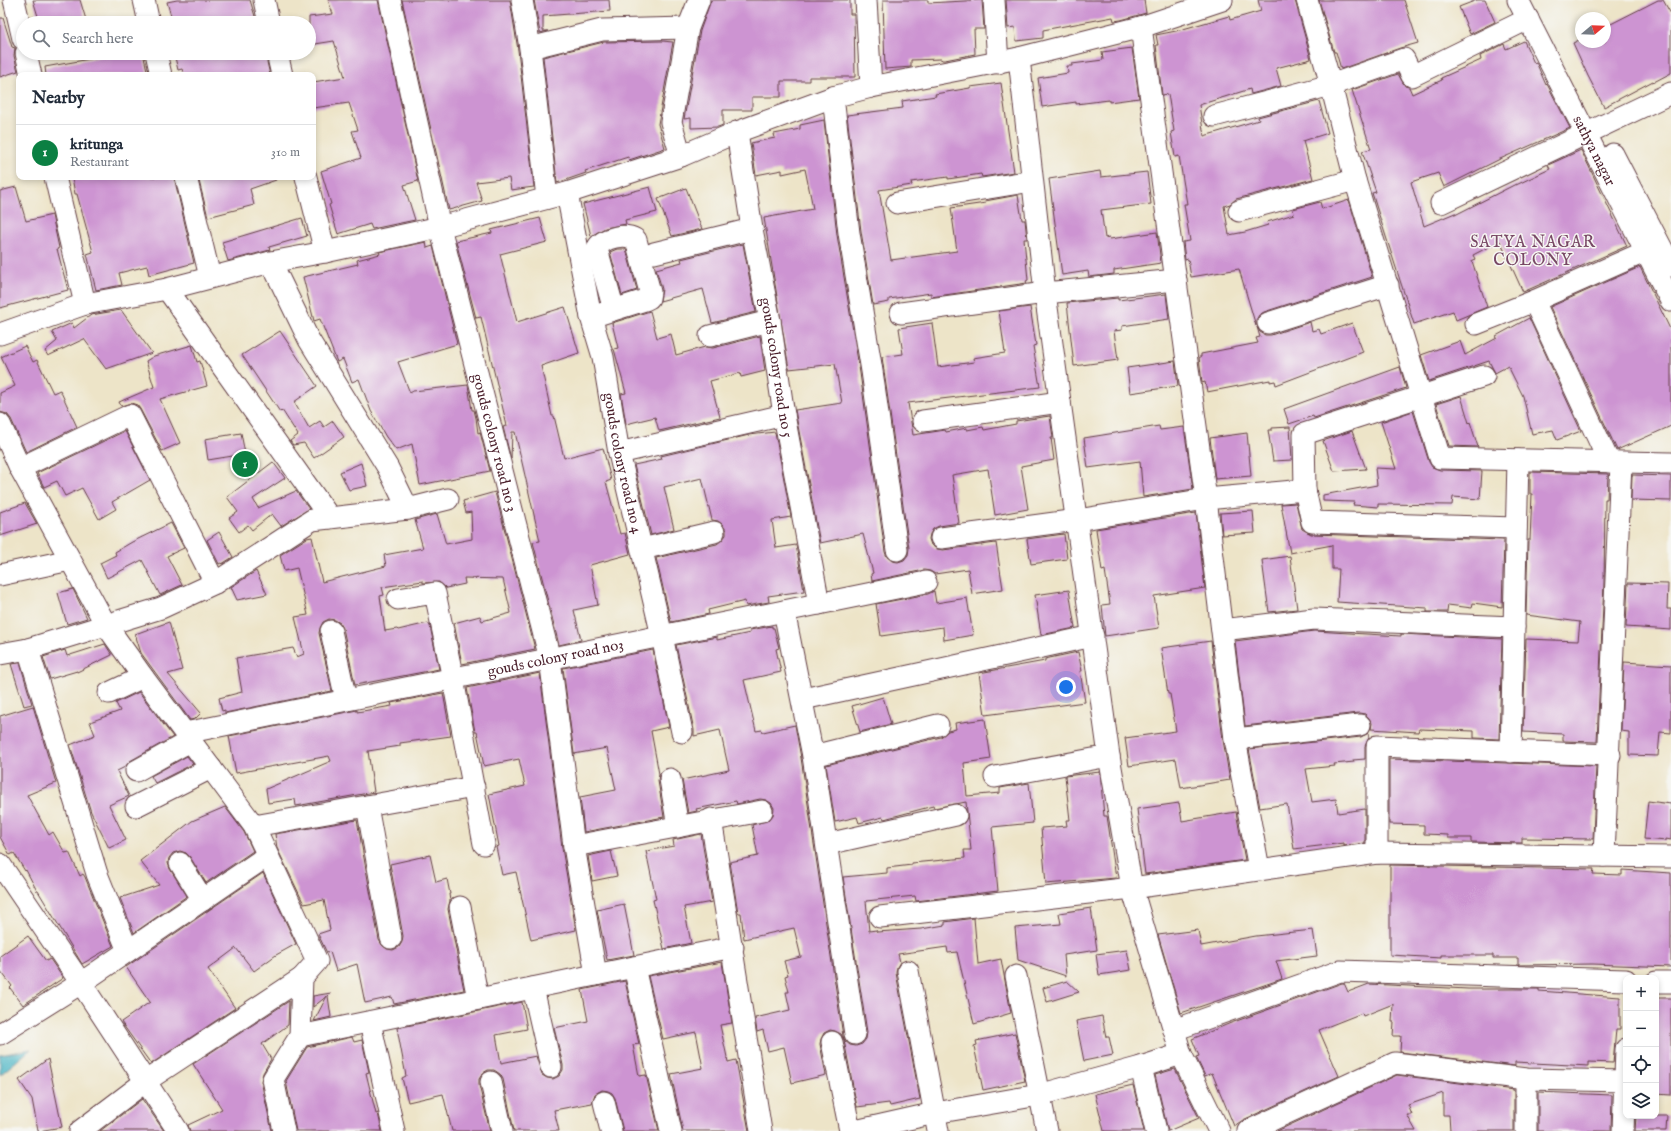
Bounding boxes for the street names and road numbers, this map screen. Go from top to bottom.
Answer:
street label: sathya nagar [1568,113,1620,190]
street label: gouds colony road no 5 [756,296,797,440]
street label: gouds colony road no 3 [468,372,521,514]
street label: gouds colony road no 4 [599,391,647,536]
street label: gouds colony road no3 [486,635,625,681]

